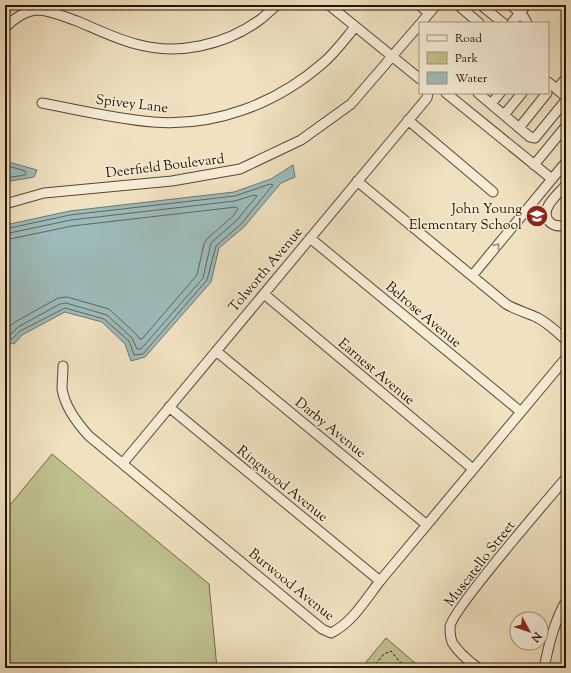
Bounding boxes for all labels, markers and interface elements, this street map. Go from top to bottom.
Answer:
legend [419,22,549,94]
text: Road [455,30,482,48]
text: Park [455,50,478,68]
text: Water [455,70,488,88]
street label: Spivey Lane [94,91,169,119]
street label: Deerfield Boulevard [105,150,226,184]
place label: John Young Elementary School [409,200,522,236]
school or university icon: John Young Elementary School [524,203,550,229]
street label: Tolworth Avenue [225,223,308,317]
one-way arrow [492,243,499,250]
street label: Belrose Avenue [380,278,465,353]
street label: Earnest Avenue [333,334,418,411]
street label: Darby Avenue [290,394,370,464]
street label: Ringwood Avenue [232,442,332,528]
street label: Muscatello Street [441,517,521,612]
street label: Burwood Avenue [244,545,338,626]
north arrow [509,611,549,651]
text: N [527,628,545,645]

